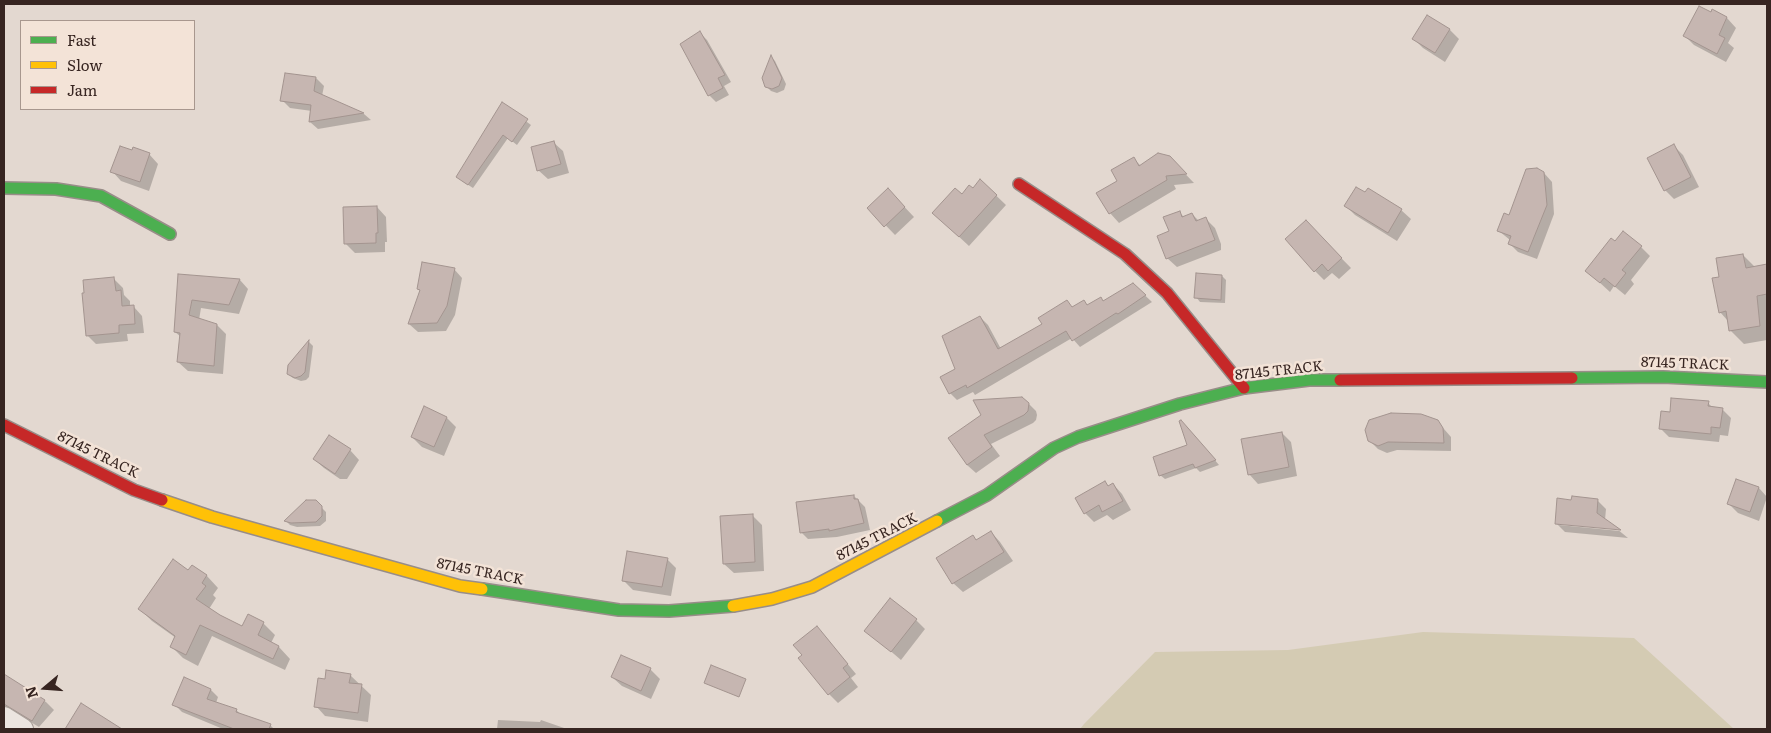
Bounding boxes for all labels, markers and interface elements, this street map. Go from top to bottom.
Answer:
legend [20,20,195,110]
text: Fast [67,28,96,51]
text: Slow [67,53,102,76]
text: Jam [67,78,97,101]
street label: 87145 TRACK [1641,354,1729,374]
street label: 87145 TRACK [1234,358,1324,384]
street label: 87145 TRACK [55,428,141,482]
street label: 87145 TRACK [834,509,920,565]
street label: 87145 TRACK [435,555,525,589]
north arrow [20,663,70,713]
text: N [19,684,42,701]

